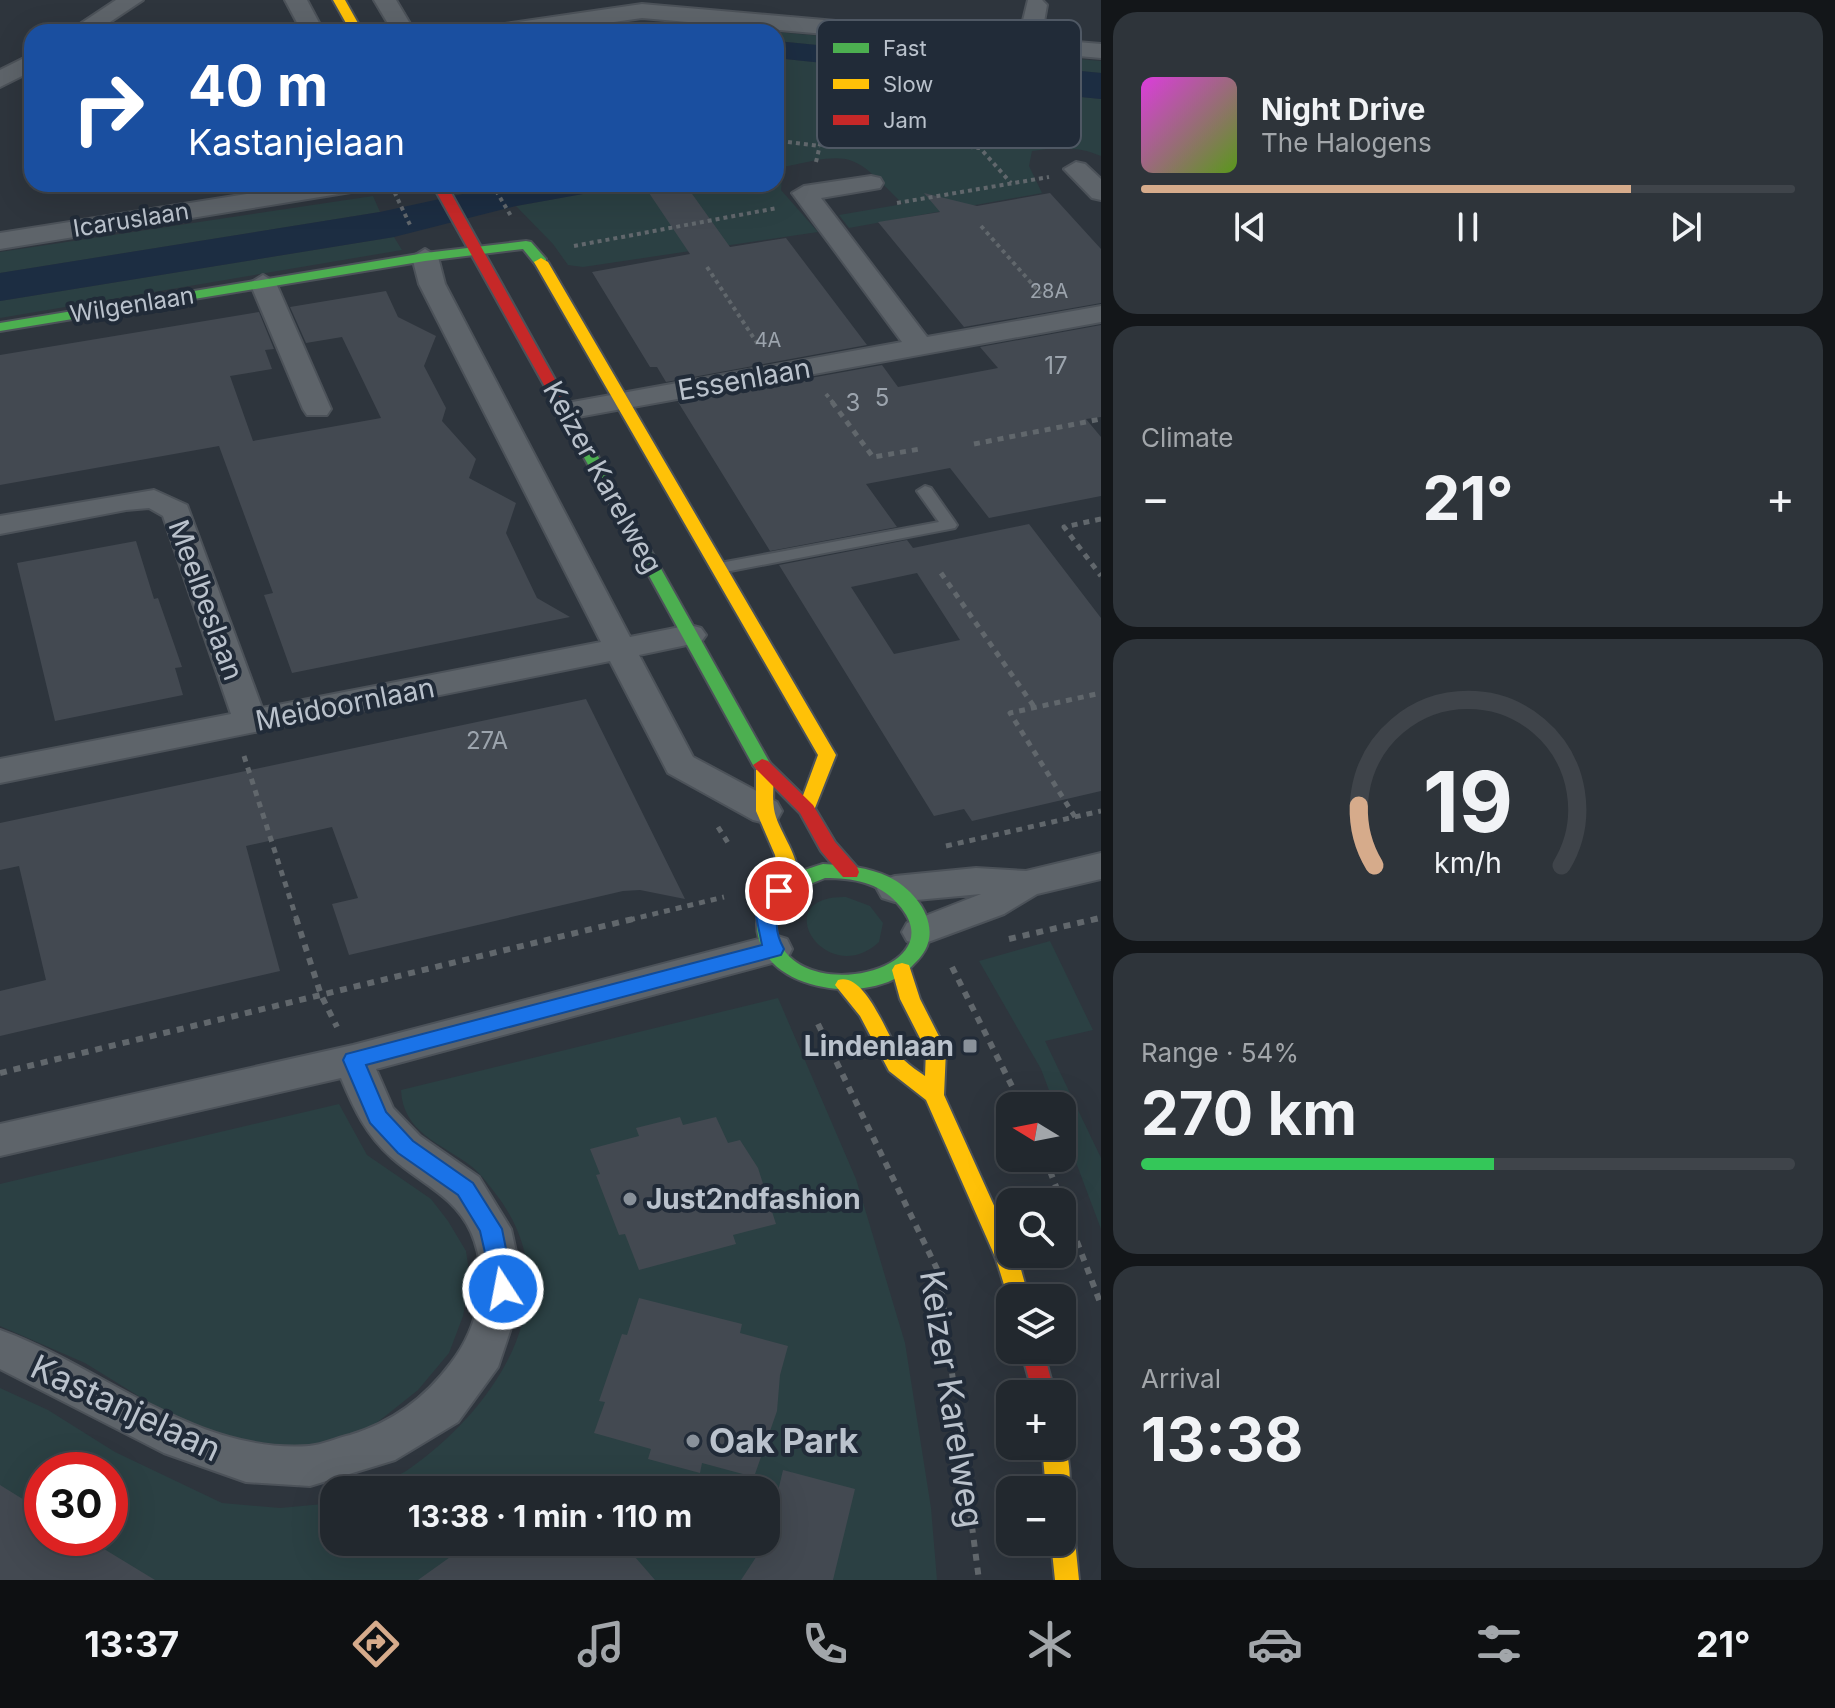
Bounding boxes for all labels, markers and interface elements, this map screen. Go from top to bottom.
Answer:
legend [817,20,1081,148]
text: Fast [883,35,927,61]
text: 40 m [188,52,328,120]
icon: right [56,56,160,160]
text: Slow [883,71,933,97]
text: Night Drive [1261,91,1425,127]
text: Jam [883,107,927,133]
text: Kastanjelaan [188,120,405,164]
text: The Halogens [1261,127,1432,158]
street label: Icaruslaan [71,196,191,243]
icon: previous [1228,205,1272,249]
icon: pause [1446,205,1490,249]
icon: next [1664,205,1708,249]
house number: 28A [1030,279,1068,303]
street label: Wilgenlaan [68,280,196,329]
house number: 4A [755,328,782,352]
street label: Essenlaan [675,351,813,407]
house number: 17 [1044,351,1068,380]
street label: Keizer Karelweg [536,375,670,579]
house number: 5 [875,383,889,412]
house number: 3 [846,388,860,417]
text: Climate [1141,422,1233,453]
text: 21° [1422,462,1514,534]
text: − [1141,471,1170,525]
text: + [1766,471,1795,525]
street label: Meelbeslaan [161,515,251,685]
street label: Meidoornlaan [253,670,437,738]
house number: 27A [466,726,508,755]
text: 19 [1423,751,1513,852]
text: km/h [1434,845,1502,880]
pin [745,857,813,925]
icon: arrive [757,869,801,913]
place label: Lindenlaan [804,1029,954,1063]
marker: Lindenlaan [961,1037,979,1055]
text: Range · 54% [1141,1037,1299,1068]
text: 270 km [1141,1077,1357,1149]
north arrow [996,1092,1076,1172]
map controls [996,1092,1076,1556]
place label: Just2ndfashion [646,1182,861,1216]
button: search [996,1188,1076,1268]
marker: Just2ndfashion [621,1190,639,1208]
position arrow [461,1247,545,1331]
street label: Keizer Karelweg [912,1267,993,1531]
button: layers [996,1284,1076,1364]
street label: Kastanjelaan [25,1346,228,1469]
text: Arrival [1141,1363,1221,1394]
button: + [996,1380,1076,1460]
text: 13:38 [1141,1403,1303,1475]
place label: Oak Park [709,1420,858,1461]
marker: Oak Park [684,1432,702,1450]
speed limit sign: 30 [24,1452,128,1556]
button: − [996,1476,1076,1556]
text: 13:38 · 1 min · 110 m [408,1498,692,1534]
icon: directions [348,1616,404,1672]
icon: music [573,1616,629,1672]
icon: phone [797,1616,853,1672]
icon: climate [1022,1616,1078,1672]
icon: car [1247,1616,1303,1672]
icon: filters [1471,1616,1527,1672]
text: 13:37 [84,1622,179,1666]
text: 21° [1696,1622,1751,1666]

